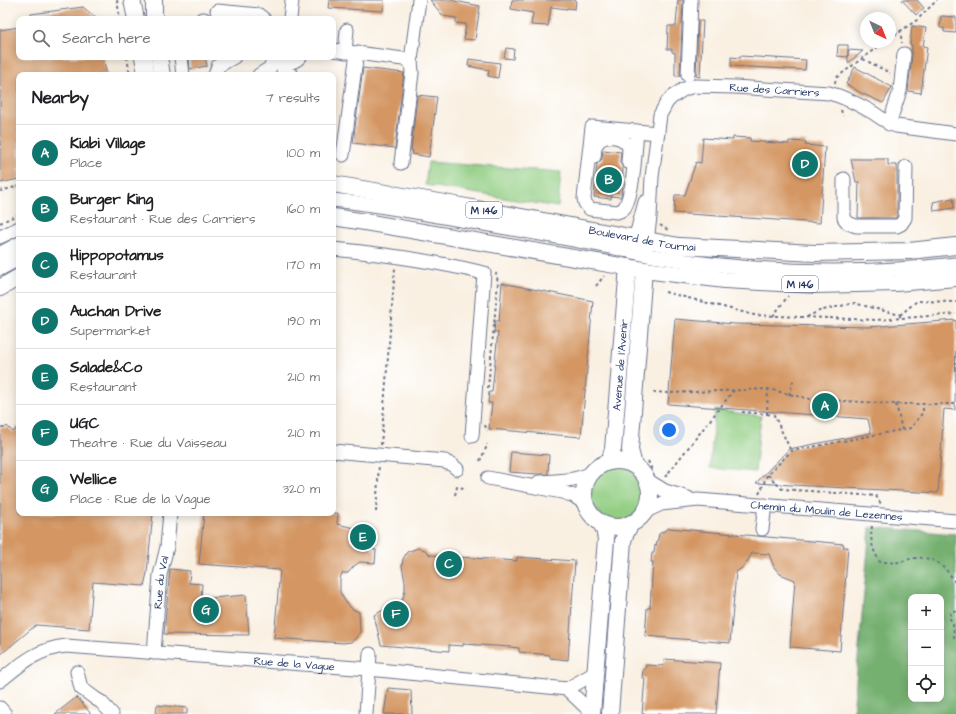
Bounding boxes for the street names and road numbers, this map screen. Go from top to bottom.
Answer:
street label: Rue des Carriers [729,80,820,100]
road number: M 146 [466,202,502,218]
street label: Boulevard de Tournai [587,223,696,255]
road number: M 146 [782,276,818,292]
street label: Avenue de l'Avenir [609,319,632,411]
street label: Chemin du Moulin de Lezennes [750,497,904,525]
street label: Rue du Val [150,554,173,610]
street label: Rue de la Vague [253,653,335,675]

